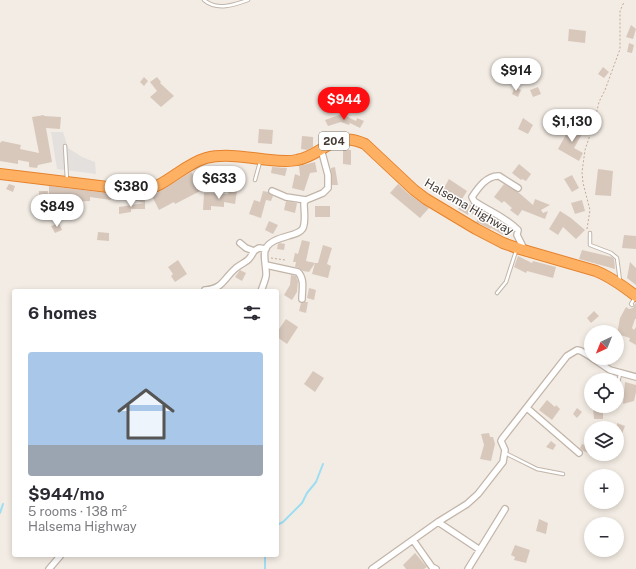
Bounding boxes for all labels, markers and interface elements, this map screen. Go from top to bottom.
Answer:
pin: $914 [492,58,540,92]
text: $914 [500,63,532,78]
pin: $944 [320,87,368,121]
text: $944 [327,92,361,107]
pin: $1,130 [539,109,605,143]
text: $1,130 [552,114,592,129]
road number: 204 [319,132,349,150]
pin: $633 [195,166,243,200]
text: $633 [202,171,236,186]
pin: $380 [107,174,155,208]
street label: Halsema Highway [422,176,516,238]
text: $380 [114,179,148,194]
pin: $849 [33,194,81,228]
text: $849 [40,199,74,214]
icon: filters [241,302,263,324]
text: 6 homes [28,303,97,323]
north arrow [584,325,624,365]
map controls [584,325,624,557]
button: locate [584,373,624,413]
icon: home [110,378,182,450]
button: layers [584,421,624,461]
button: + [584,469,624,509]
text: $944/mo [28,484,105,504]
text: 5 rooms · 138 m² [28,504,127,519]
button: − [584,517,624,557]
text: Halsema Highway [28,519,137,534]

